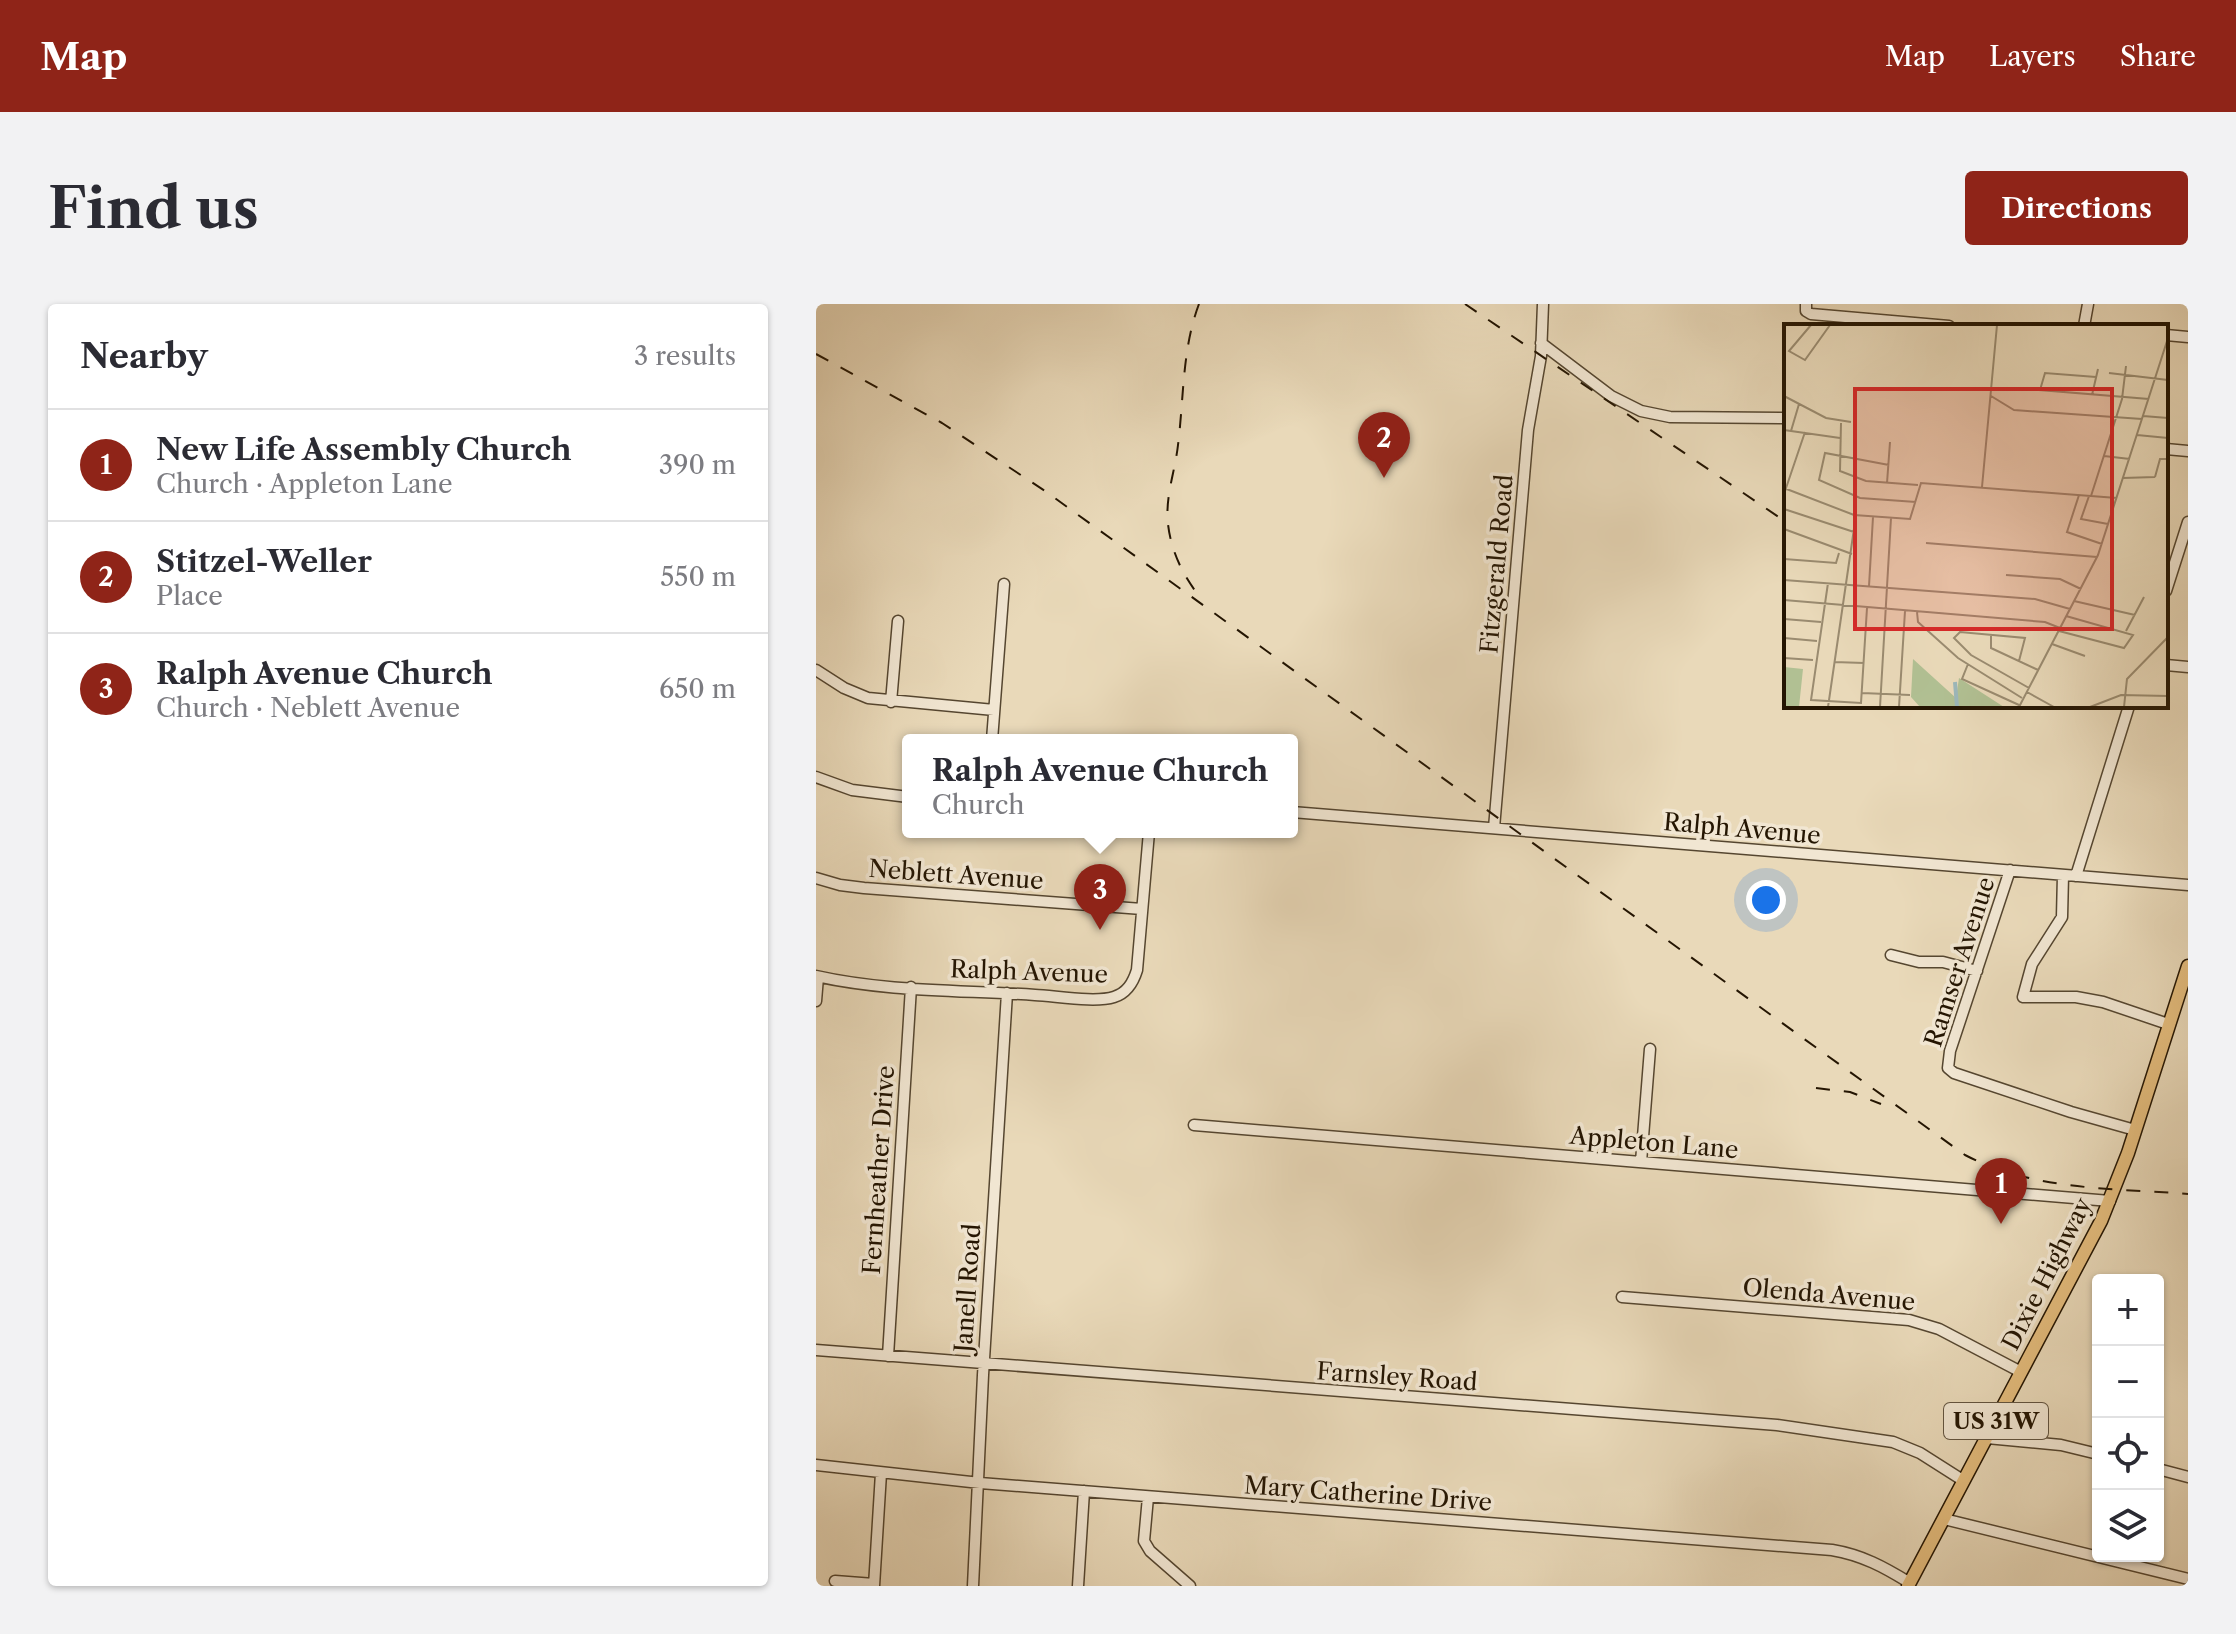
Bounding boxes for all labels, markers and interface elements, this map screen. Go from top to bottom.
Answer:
text: Map [40,33,128,80]
text: Map [1885,39,1945,73]
text: Layers [1989,39,2076,73]
text: Share [2120,39,2196,73]
button: Directions [1965,171,2188,245]
text: Find us [48,174,259,243]
inset map [1784,324,2168,708]
text: Nearby [80,335,208,377]
text: 3 results [634,340,736,372]
pin: 2 [1358,412,1410,478]
text: New Life Assembly Church [156,431,572,468]
text: 1 [100,449,112,481]
text: 390 m [659,449,736,481]
text: Church · Appleton Lane [156,468,453,500]
street label: Fitzgerald Road [1474,473,1519,655]
text: Stitzel-Weller [156,543,372,580]
text: 2 [98,561,114,593]
text: 550 m [660,561,736,593]
text: Place [156,580,223,612]
text: Ralph Avenue Church [156,655,492,692]
text: 3 [99,673,113,705]
text: 650 m [659,673,736,705]
text: Church · Neblett Avenue [156,692,460,724]
popup [902,734,1298,838]
text: Ralph Avenue Church [932,752,1268,789]
text: Church [932,789,1025,821]
street label: Ralph Avenue [1662,807,1822,850]
street label: Neblett Avenue [868,854,1045,895]
pin: 3 [1074,864,1126,930]
street label: Ramser Avenue [1918,873,2001,1050]
your location [1746,880,1786,920]
street label: Ralph Avenue [950,954,1108,989]
street label: Fernheather Drive [857,1064,900,1276]
street label: Appleton Lane [1567,1121,1740,1164]
pin: 1 [1975,1158,2027,1224]
street label: Dixie Highway [1996,1192,2098,1355]
street label: Janell Road [948,1222,987,1357]
street label: Olenda Avenue [1742,1273,1917,1316]
map controls [2092,1274,2164,1562]
button: + [2092,1274,2164,1346]
button: − [2092,1346,2164,1418]
street label: Farnsley Road [1316,1356,1479,1397]
road number: US 31W [1944,1403,2048,1439]
button: locate [2092,1418,2164,1490]
street label: Mary Catherine Drive [1243,1470,1493,1517]
button: layers [2092,1490,2164,1562]

